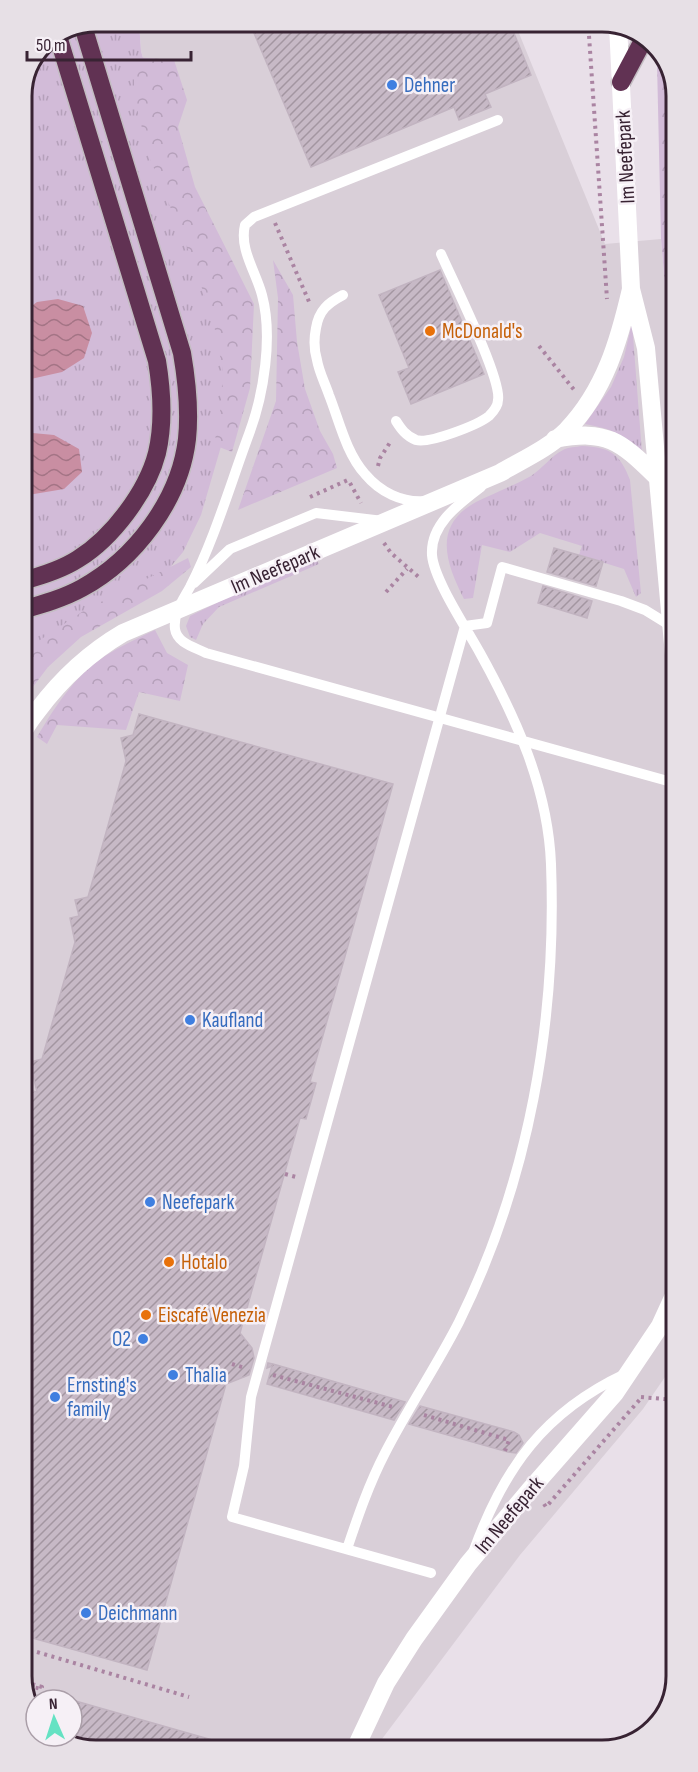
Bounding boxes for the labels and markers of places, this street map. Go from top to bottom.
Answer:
place label: Dehner [404,73,455,98]
marker: Dehner [385,78,399,92]
place label: McDonald's [442,319,523,344]
marker: McDonald's [423,324,437,338]
place label: Kaufland [202,1008,263,1033]
marker: Kaufland [183,1013,197,1027]
place label: Neefepark [162,1190,234,1215]
marker: Neefepark [143,1195,157,1209]
place label: Hotalo [181,1250,227,1275]
marker: Hotalo [162,1255,176,1269]
place label: Eiscafé Venezia [158,1303,266,1328]
marker: Eiscafé Venezia [139,1308,153,1322]
place label: O2 [112,1327,131,1352]
marker: O2 [136,1332,150,1346]
place label: Thalia [185,1363,227,1388]
marker: Thalia [166,1368,180,1382]
place label: Ernsting's family [67,1373,137,1422]
marker: Ernsting's family [48,1390,62,1404]
place label: Deichmann [98,1601,178,1626]
marker: Deichmann [79,1606,93,1620]

